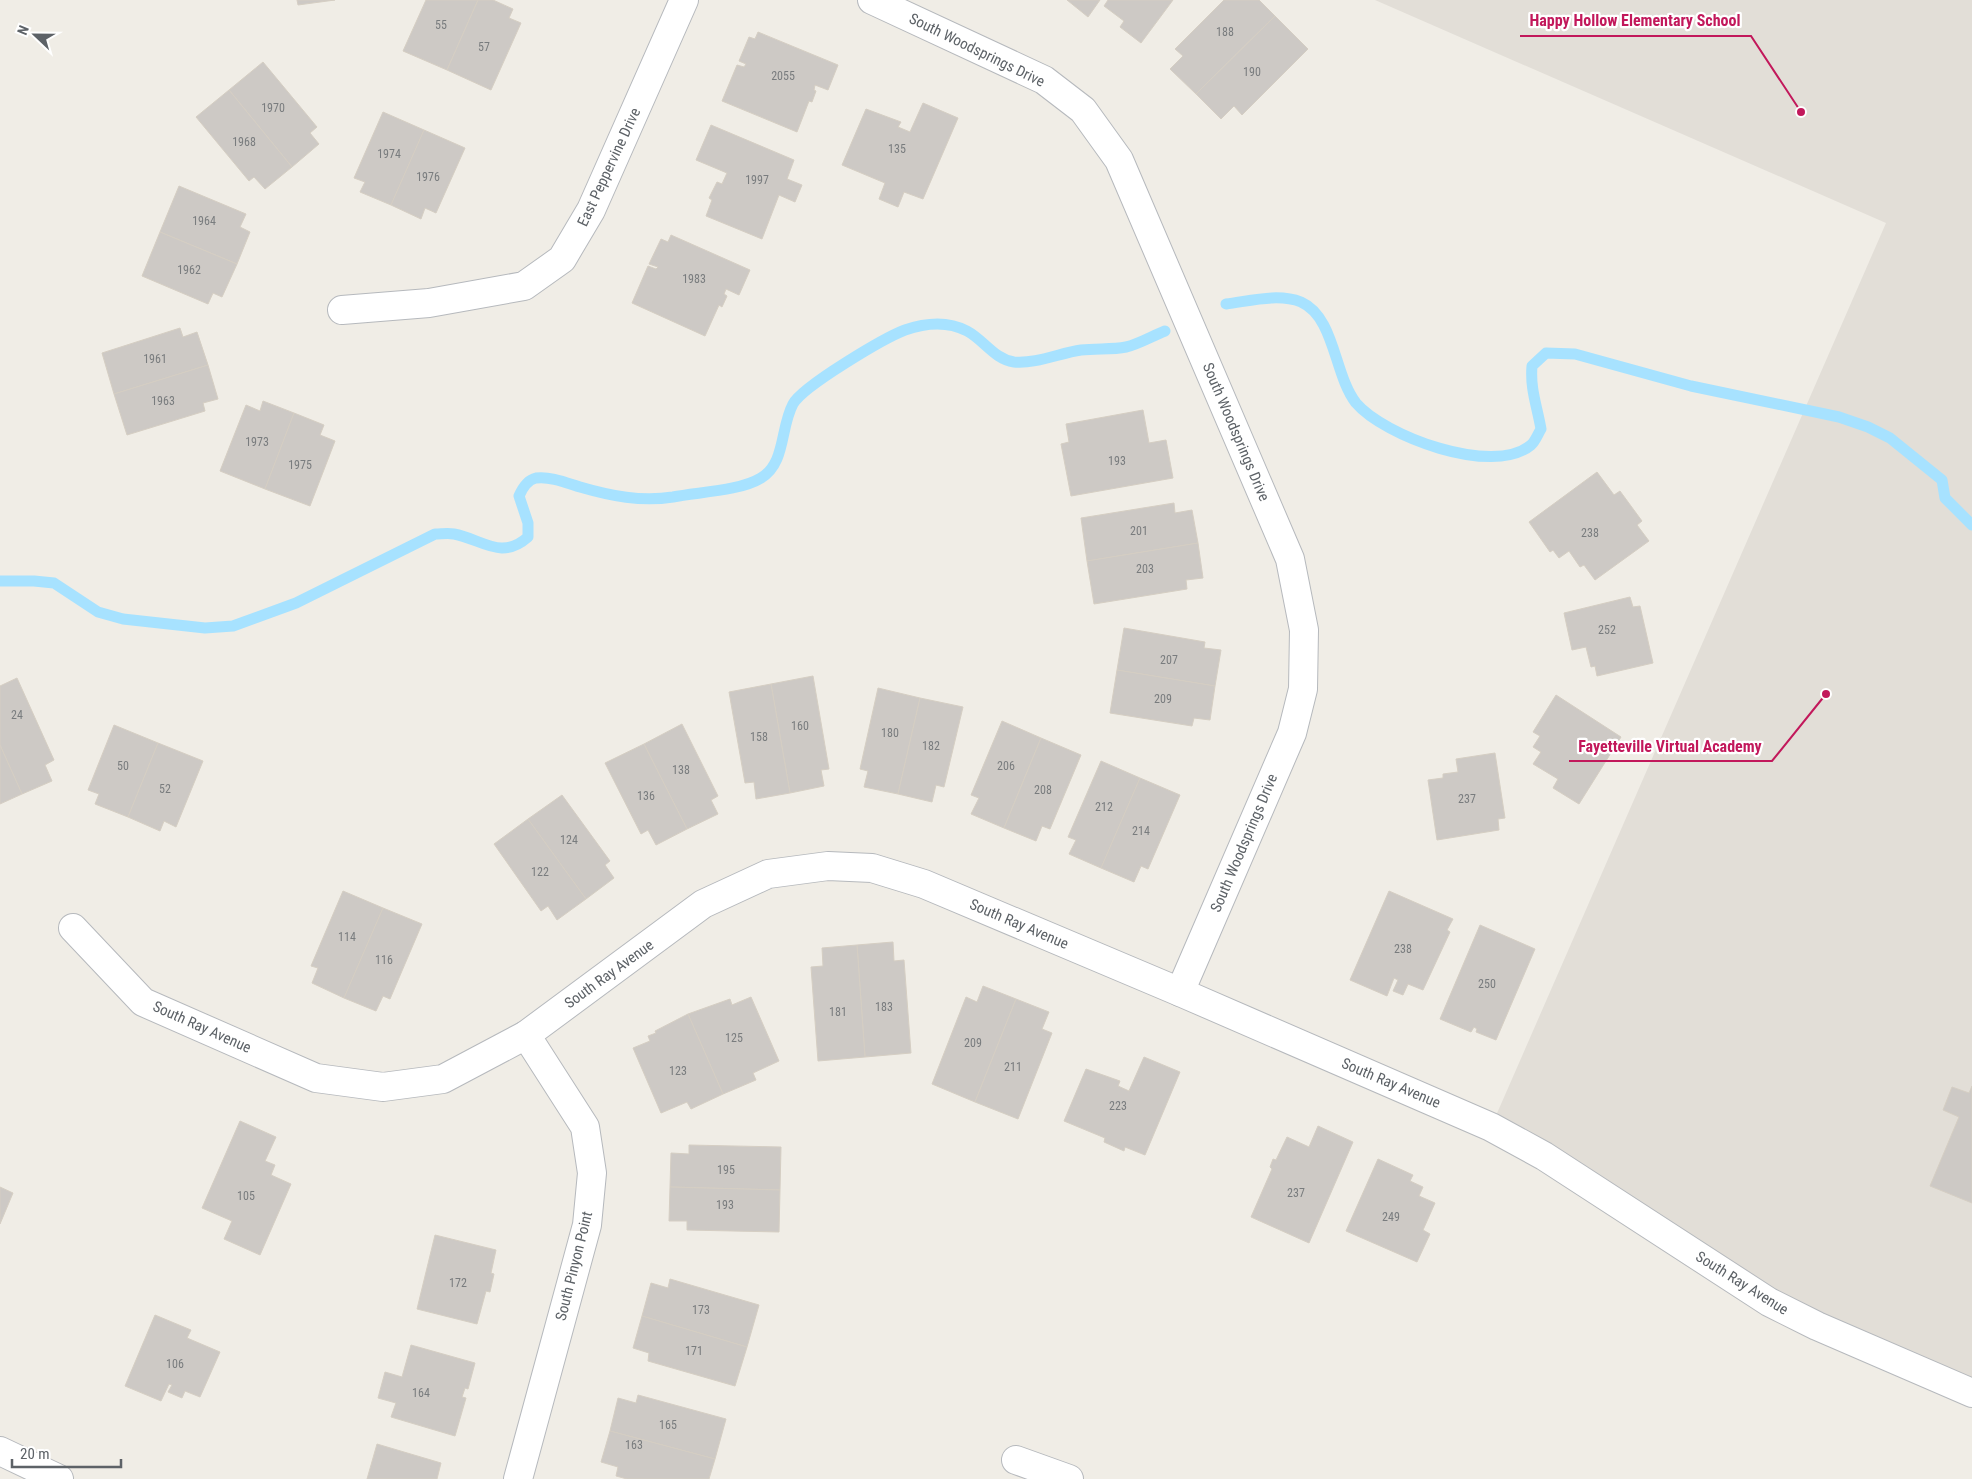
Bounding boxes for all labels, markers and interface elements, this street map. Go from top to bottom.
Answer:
callout: Happy Hollow Elementary School [1520,5,1751,36]
street label: South Woodsprings Drive [906,9,1048,91]
north arrow [10,10,60,60]
text: Happy Hollow Elementary School [1529,11,1741,30]
house number: 55 [435,18,447,32]
text: N [14,23,32,37]
house number: 188 [1216,25,1234,39]
house number: 57 [478,40,490,54]
house number: 190 [1243,65,1261,79]
house number: 2055 [771,69,795,83]
house number: 1970 [261,101,285,115]
street label: East Peppervine Drive [574,105,644,229]
house number: 1968 [232,135,256,149]
house number: 135 [888,142,906,156]
house number: 1974 [377,147,401,161]
house number: 1976 [416,170,440,184]
house number: 1997 [745,173,769,187]
house number: 1964 [192,214,216,228]
house number: 1962 [177,263,201,277]
house number: 1983 [682,272,706,286]
house number: 1961 [143,352,167,366]
street label: South Woodsprings Drive [1199,360,1273,504]
house number: 1963 [151,394,175,408]
house number: 1973 [245,435,269,449]
house number: 193 [1108,454,1126,468]
house number: 1975 [288,458,312,472]
house number: 201 [1130,524,1148,538]
house number: 238 [1581,526,1599,540]
house number: 203 [1136,562,1154,576]
house number: 252 [1598,623,1616,637]
house number: 207 [1160,653,1178,667]
house number: 209 [1154,692,1172,706]
house number: 24 [11,708,23,722]
house number: 160 [791,719,809,733]
house number: 180 [881,726,899,740]
house number: 158 [750,730,768,744]
callout: Fayetteville Virtual Academy [1569,730,1772,761]
text: Fayetteville Virtual Academy [1578,737,1762,756]
house number: 182 [922,739,940,753]
house number: 50 [117,759,129,773]
house number: 206 [997,759,1015,773]
house number: 138 [672,763,690,777]
street label: South Woodsprings Drive [1207,771,1281,915]
house number: 52 [159,782,171,796]
house number: 208 [1034,783,1052,797]
house number: 136 [637,789,655,803]
house number: 237 [1458,792,1476,806]
house number: 212 [1095,800,1113,814]
house number: 214 [1132,824,1150,838]
house number: 124 [560,833,578,847]
house number: 122 [531,865,549,879]
street label: South Ray Avenue [967,895,1071,953]
house number: 114 [338,930,356,944]
street label: South Ray Avenue [561,936,657,1012]
house number: 238 [1394,942,1412,956]
house number: 116 [375,953,393,967]
house number: 250 [1478,977,1496,991]
street label: South Ray Avenue [150,997,254,1057]
house number: 183 [875,1000,893,1014]
house number: 181 [829,1005,847,1019]
house number: 125 [725,1031,743,1045]
house number: 209 [964,1036,982,1050]
street label: South Ray Avenue [1339,1054,1443,1112]
house number: 211 [1004,1060,1022,1074]
house number: 123 [669,1064,687,1078]
house number: 223 [1109,1099,1127,1113]
house number: 195 [717,1163,735,1177]
house number: 237 [1287,1186,1305,1200]
house number: 105 [237,1189,255,1203]
house number: 193 [716,1198,734,1212]
street label: South Pinyon Point [552,1209,596,1323]
house number: 249 [1382,1210,1400,1224]
street label: South Ray Avenue [1692,1247,1792,1319]
house number: 172 [449,1276,467,1290]
house number: 173 [692,1303,710,1317]
house number: 171 [685,1344,703,1358]
house number: 106 [166,1357,184,1371]
house number: 164 [412,1386,430,1400]
house number: 165 [659,1418,677,1432]
scale bar [12,1436,121,1468]
house number: 163 [625,1438,643,1452]
text: 20 m [20,1445,50,1463]

